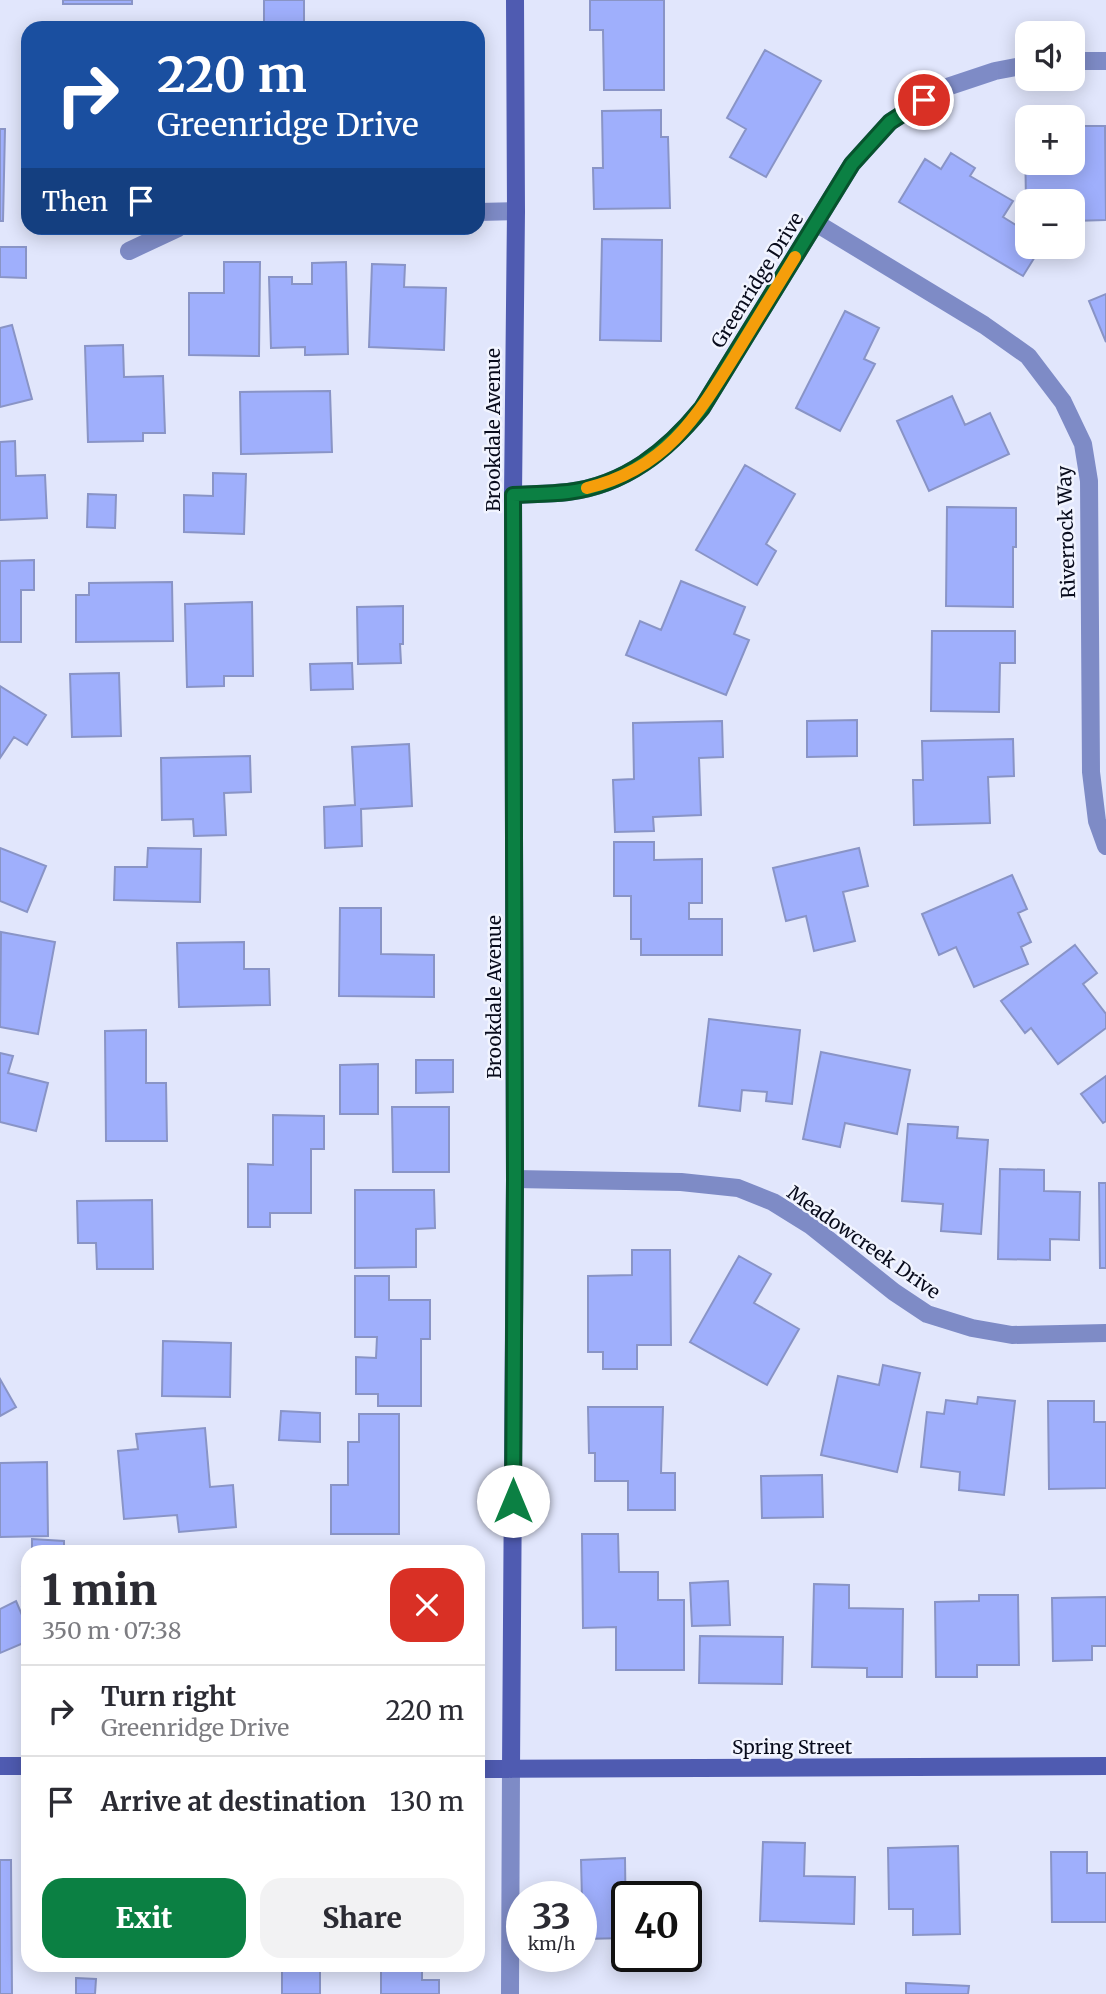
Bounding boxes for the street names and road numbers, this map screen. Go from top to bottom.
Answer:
street label: Greenridge Drive [706,208,808,352]
street label: Brookdale Avenue [481,348,505,512]
street label: Riverrock Way [1052,465,1080,599]
street label: Brookdale Avenue [482,915,506,1079]
street label: Meadowcreek Drive [783,1180,945,1304]
street label: Spring Street [732,1735,853,1759]

